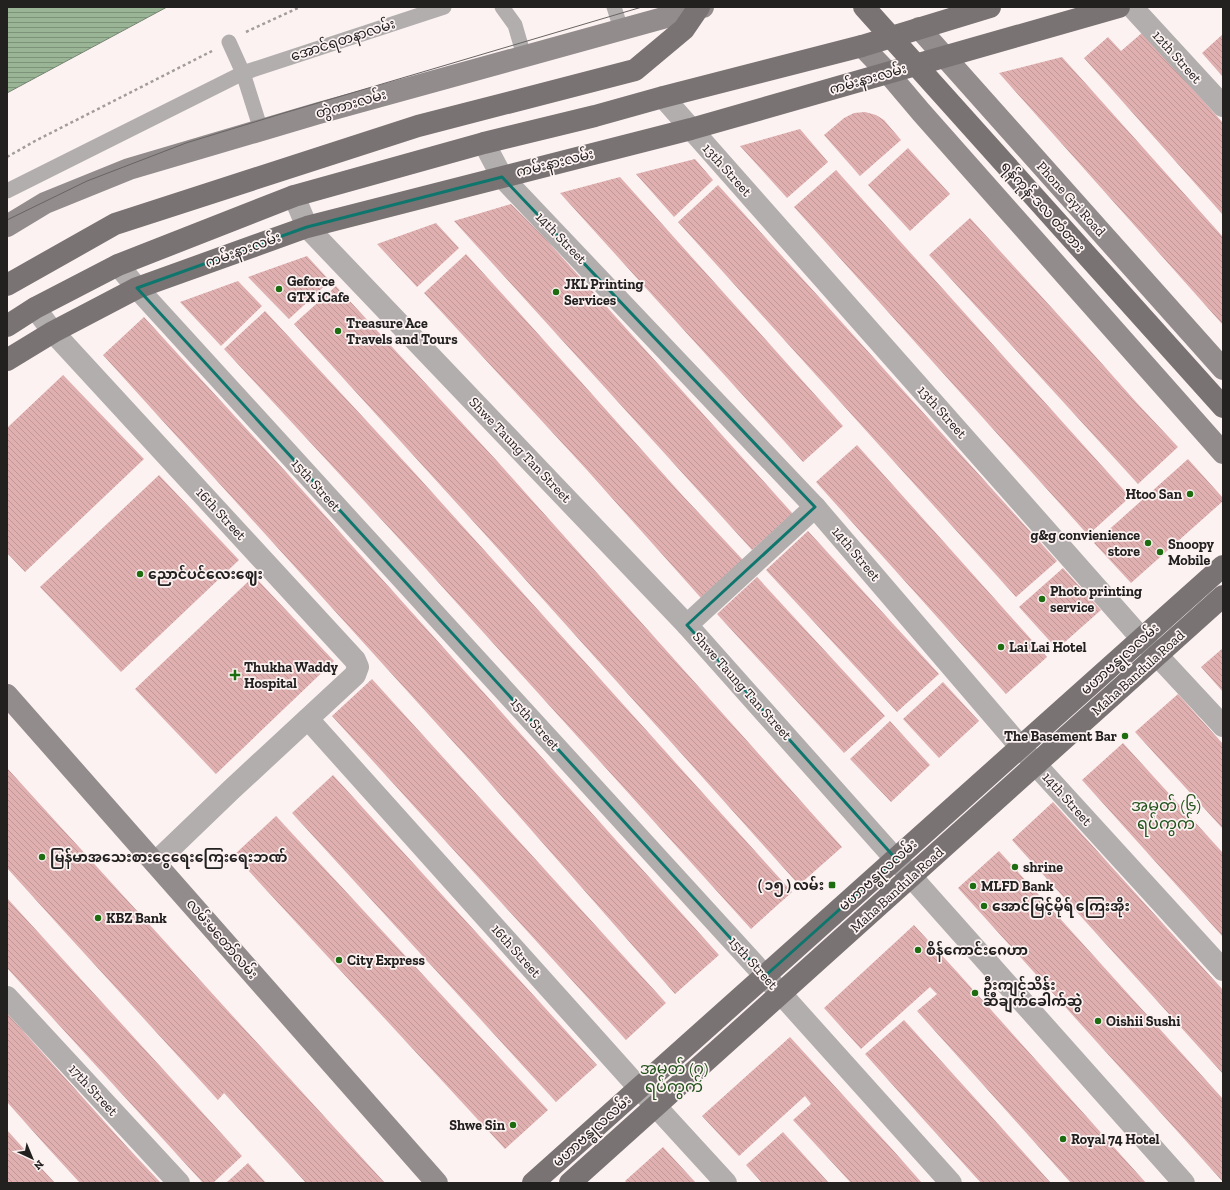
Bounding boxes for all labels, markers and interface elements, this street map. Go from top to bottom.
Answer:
street label: အောင်ရတနာလမ်း [288,13,398,68]
street label: 12th Street [1149,27,1206,88]
street label: ကမ်းနားလမ်း [827,58,909,101]
street label: တွဲကားလမ်း [313,84,389,124]
street label: 13th Street [699,140,756,201]
street label: ကမ်းနားလမ်း [514,143,596,184]
street label: ရန်ကုန်-ဒလ တံတား [995,157,1090,258]
street label: Phone Gyi Road [1033,158,1109,240]
street label: 14th Street [532,208,591,268]
street label: ကမ်းနားလမ်း [202,227,284,274]
place label: Geforce GTX iCafe [287,273,349,306]
place label: JKL Printing Services [564,276,643,309]
marker: Geforce GTX iCafe [274,284,284,294]
marker: JKL Printing Services [551,287,561,297]
place label: Treasure Ace Travels and Tours [346,315,458,348]
marker: Treasure Ace Travels and Tours [333,326,343,336]
street label: 13th Street [914,382,971,443]
street label: Shwe Taung Tan Street [465,394,575,507]
street label: 15th Street [288,455,345,516]
street label: 16th Street [192,484,250,544]
place label: Htoo San [1126,486,1183,503]
marker: Htoo San [1185,489,1195,499]
street label: 14th Street [828,523,884,585]
place label: g&g convienience store [1031,527,1140,560]
place label: Snoopy Mobile [1168,536,1214,569]
marker: g&g convienience store [1143,538,1153,548]
marker: Snoopy Mobile [1155,547,1165,557]
place label: ညောင်ပင်လေးဈေး [148,564,263,586]
marker: ညောင်ပင်လေးဈေး [135,569,145,579]
place label: Photo printing service [1050,583,1142,616]
marker: Photo printing service [1037,594,1047,604]
street label: မဟာဗန္ဓုလလမ်း [1076,618,1165,701]
street label: Maha Bandula Road [1088,627,1188,719]
street label: Shwe Taung Tan Street [689,628,796,744]
place label: Lai Lai Hotel [1009,639,1086,656]
marker: Lai Lai Hotel [996,642,1006,652]
place label: Thukha Waddy Hospital [244,659,339,692]
marker: Thukha Waddy Hospital [229,669,241,681]
street label: 15th Street [507,694,564,755]
place label: The Basement Bar [1004,728,1117,745]
marker: The Basement Bar [1120,731,1130,741]
street label: 14th Street [1039,769,1096,830]
district label: အမှတ် (၆) ရပ်ကွက် [1131,794,1201,837]
street label: မဟာဗန္ဓုလလမ်း [834,834,923,917]
street label: Maha Bandula Road [847,844,947,936]
place label: မြန်မာအသေးစားငွေရေးကြေးရေးဘဏ် [50,847,288,869]
marker: မြန်မာအသေးစားငွေရေးကြေးရေးဘဏ် [37,852,47,862]
place label: shrine [1023,859,1063,876]
marker: shrine [1010,862,1020,872]
place label: ( ၁၅ ) လမ်း [758,875,824,897]
place label: MLFD Bank [981,878,1054,895]
marker: ( ၁၅ ) လမ်း [827,880,837,890]
marker: MLFD Bank [968,881,978,891]
street label: လမ်းမတော်လမ်း [183,894,263,982]
place label: အောင်မြင့်မိုရ် ကြေးအိုး [992,896,1130,918]
marker: အောင်မြင့်မိုရ် ကြေးအိုး [979,901,989,911]
place label: KBZ Bank [106,910,167,927]
marker: KBZ Bank [93,913,103,923]
street label: 16th Street [488,921,545,982]
street label: 15th Street [725,933,782,994]
place label: စိန်ကောင်းဂေဟာ [926,940,1028,962]
marker: စိန်ကောင်းဂေဟာ [913,945,923,955]
place label: City Express [347,952,426,969]
marker: City Express [334,955,344,965]
place label: ဦးကျင်သိန်း ဆီချက်ခေါက်ဆွဲ [983,975,1082,1013]
marker: ဦးကျင်သိန်း ဆီချက်ခေါက်ဆွဲ [970,988,980,998]
place label: Oishii Sushi [1106,1013,1180,1030]
marker: Oishii Sushi [1093,1016,1103,1026]
district label: အမှတ် (၇) ရပ်ကွက် [640,1057,708,1100]
street label: 17th Street [65,1061,122,1120]
street label: မဟာဗန္ဓုလလမ်း [548,1090,637,1173]
place label: Shwe Sin [449,1117,506,1134]
marker: Shwe Sin [508,1120,518,1130]
place label: Royal 74 Hotel [1071,1131,1159,1148]
marker: Royal 74 Hotel [1058,1134,1068,1144]
north arrow [12,1138,52,1178]
text: N [31,1157,46,1173]

